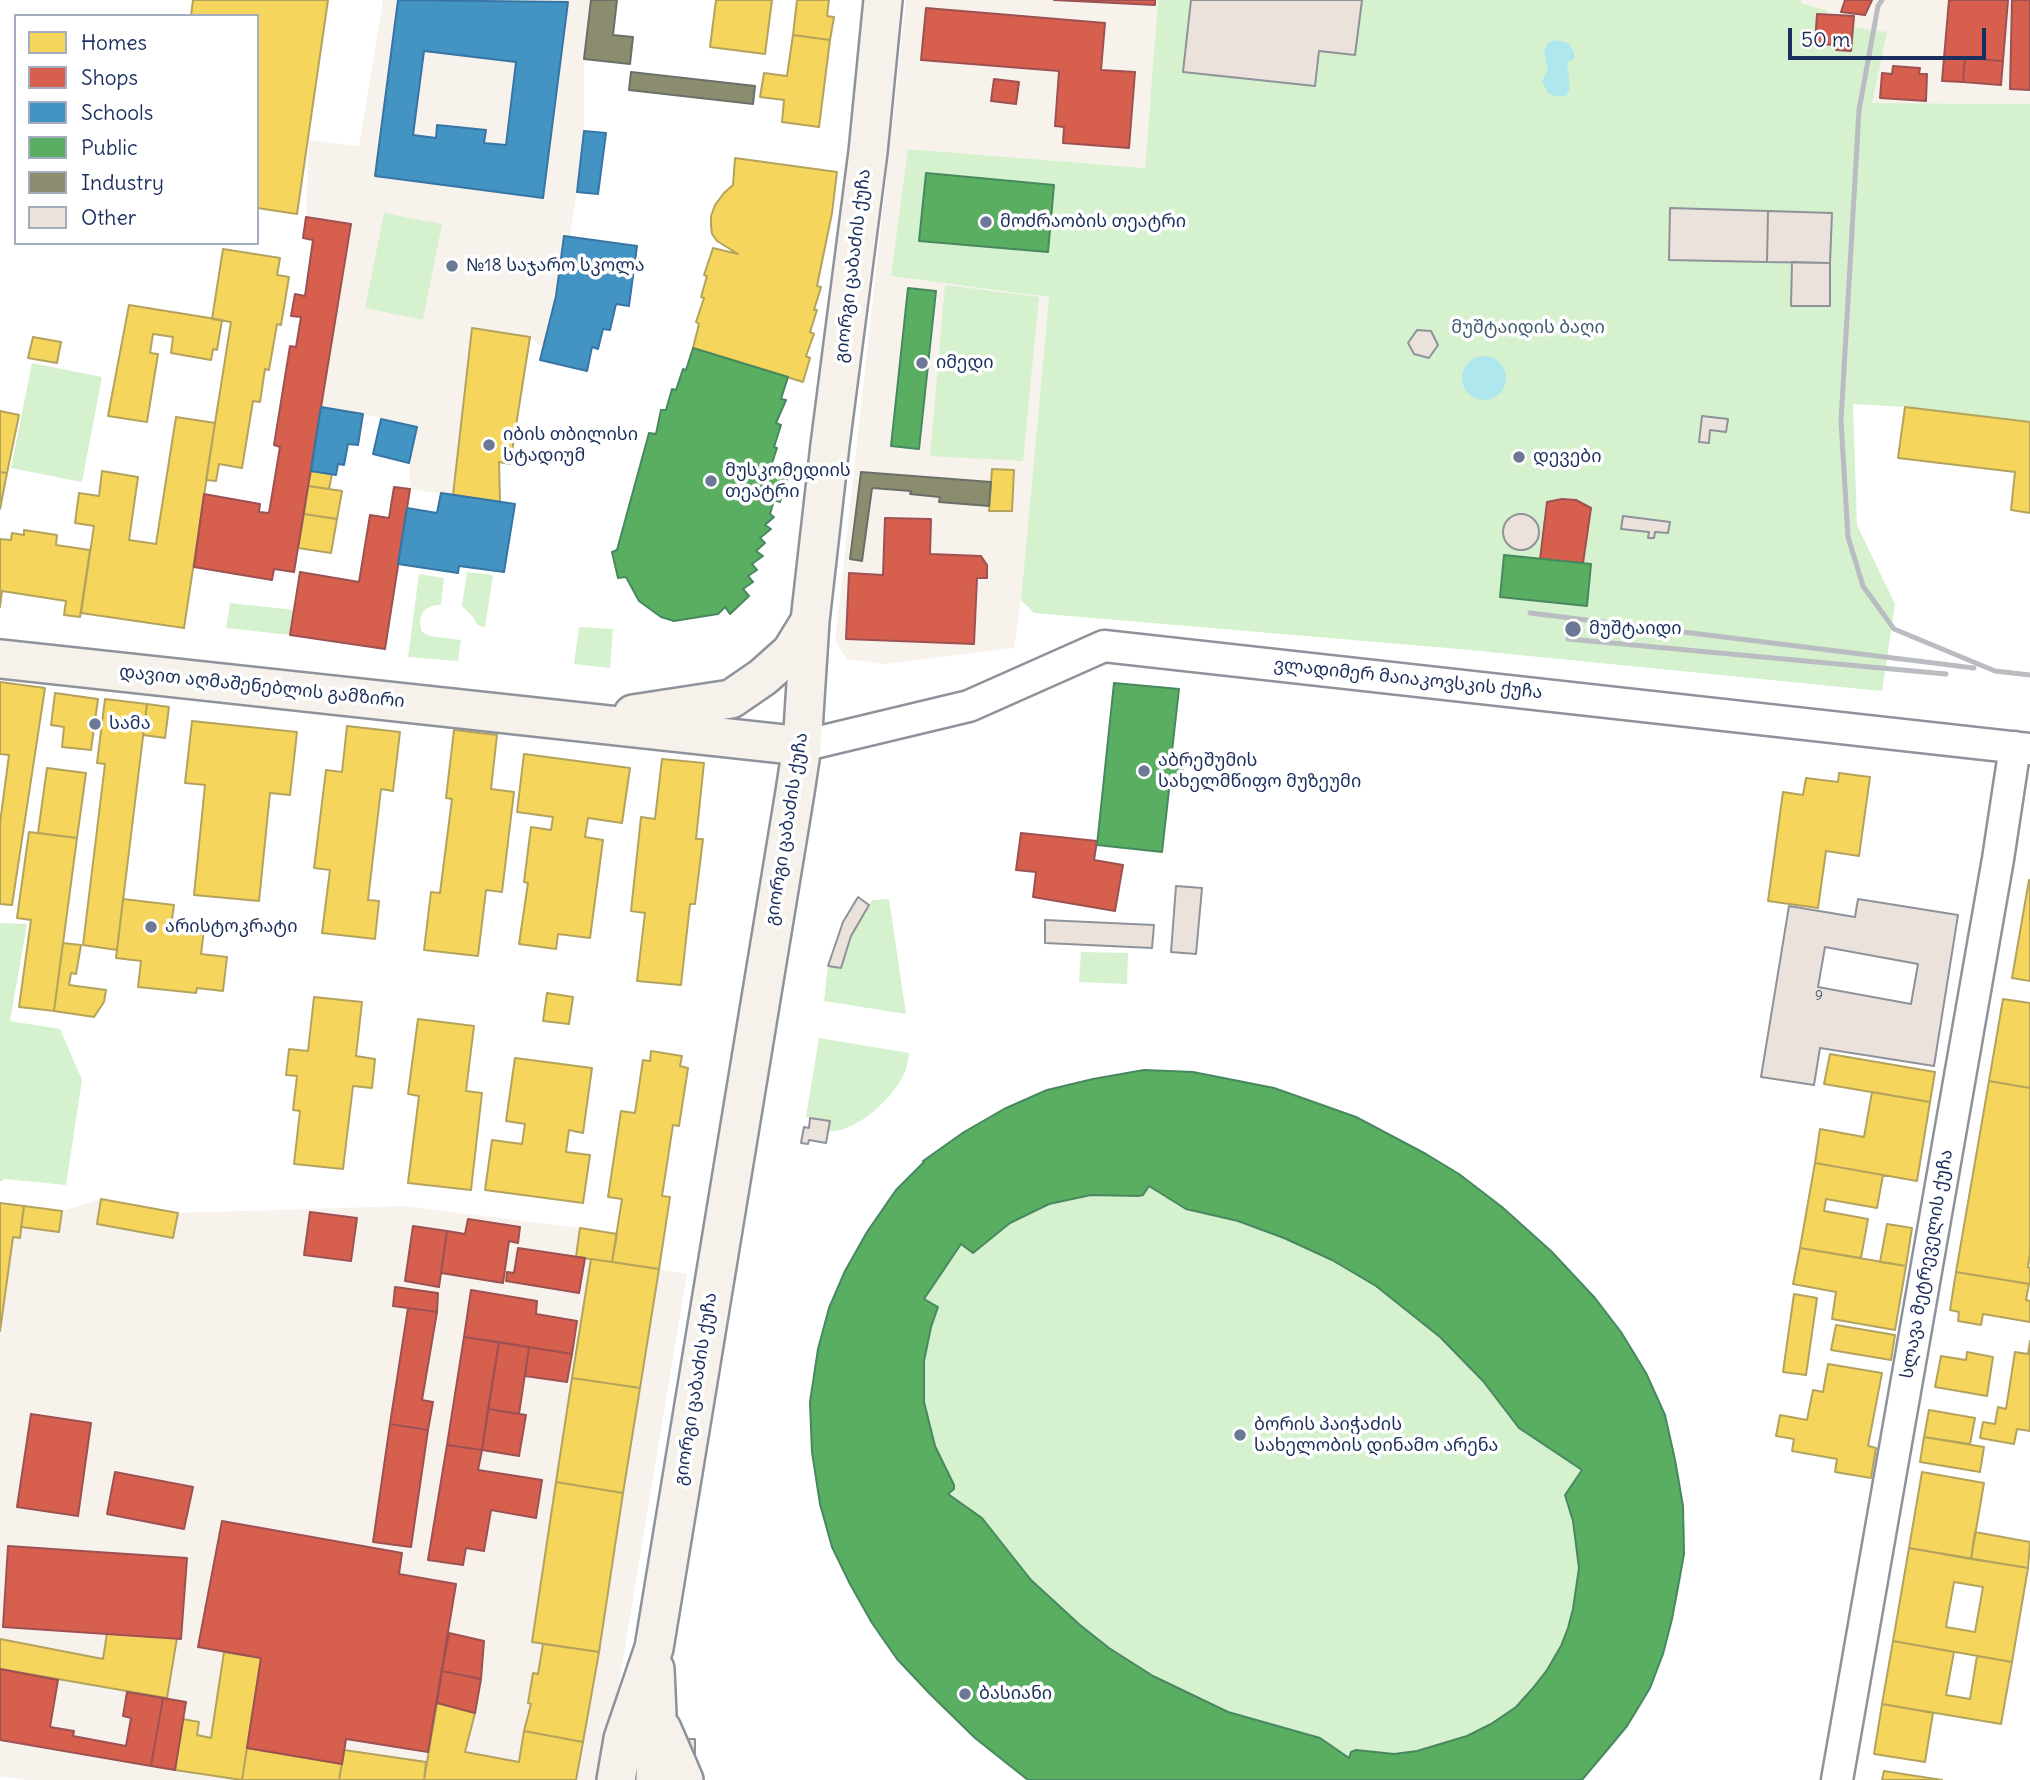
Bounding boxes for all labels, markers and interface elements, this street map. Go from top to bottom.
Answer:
legend [14,14,259,245]
scale bar [1792,14,1990,58]
text: 50 m [1801,26,1850,53]
text: Homes [81,29,147,56]
text: Shops [81,64,138,91]
text: Schools [81,99,153,126]
text: Public [81,134,138,161]
street label: გიორგი ცაბაძის ქუჩა [830,168,876,364]
text: Industry [81,169,164,196]
text: Other [81,204,136,231]
place label: მოძრაობის თეატრი [1000,211,1186,233]
marker: მოძრაობის თეატრი [978,214,994,230]
place label: №18 საჯარო სკოლა [466,255,645,277]
marker: №18 საჯარო სკოლა [444,258,460,274]
park label: მუშტაიდის ბაღი [1451,317,1605,339]
place label: იმედი [936,352,994,374]
marker: იმედი [914,355,930,371]
place label: იბის თბილისი სტადიუმ [503,424,638,466]
marker: იბის თბილისი სტადიუმ [481,437,497,453]
place label: დევები [1533,446,1602,468]
marker: დევები [1511,449,1527,465]
place label: მუსკომედიის თეატრი [725,460,851,503]
marker: მუსკომედიის თეატრი [703,473,719,489]
place label: მუშტაიდი [1589,618,1682,640]
marker: მუშტაიდი [1563,619,1583,639]
street label: ვლადიმერ მაიაკოვსკის ქუჩა [1273,654,1543,704]
street label: დავით აღმაშენებლის გამზირი [118,661,406,713]
place label: სამა [109,713,151,735]
marker: სამა [87,716,103,732]
street label: გიორგი ცაბაძის ქუჩა [761,731,813,927]
place label: აბრეშუმის სახელმწიფო მუზეუმი [1158,750,1361,792]
marker: აბრეშუმის სახელმწიფო მუზეუმი [1136,763,1152,779]
place label: არისტოკრატი [165,916,297,938]
marker: არისტოკრატი [143,919,159,935]
house number: 9 [1815,988,1823,1004]
street label: სლავა მეტრეველის ქუჩა [1896,1148,1958,1380]
street label: გიორგი ცაბაძის ქუჩა [670,1291,722,1487]
place label: ბორის პაიჭაძის სახელობის დინამო არენა [1254,1414,1498,1456]
marker: ბორის პაიჭაძის სახელობის დინამო არენა [1232,1427,1248,1443]
place label: ბასიანი [979,1683,1052,1705]
marker: ბასიანი [957,1686,973,1702]

